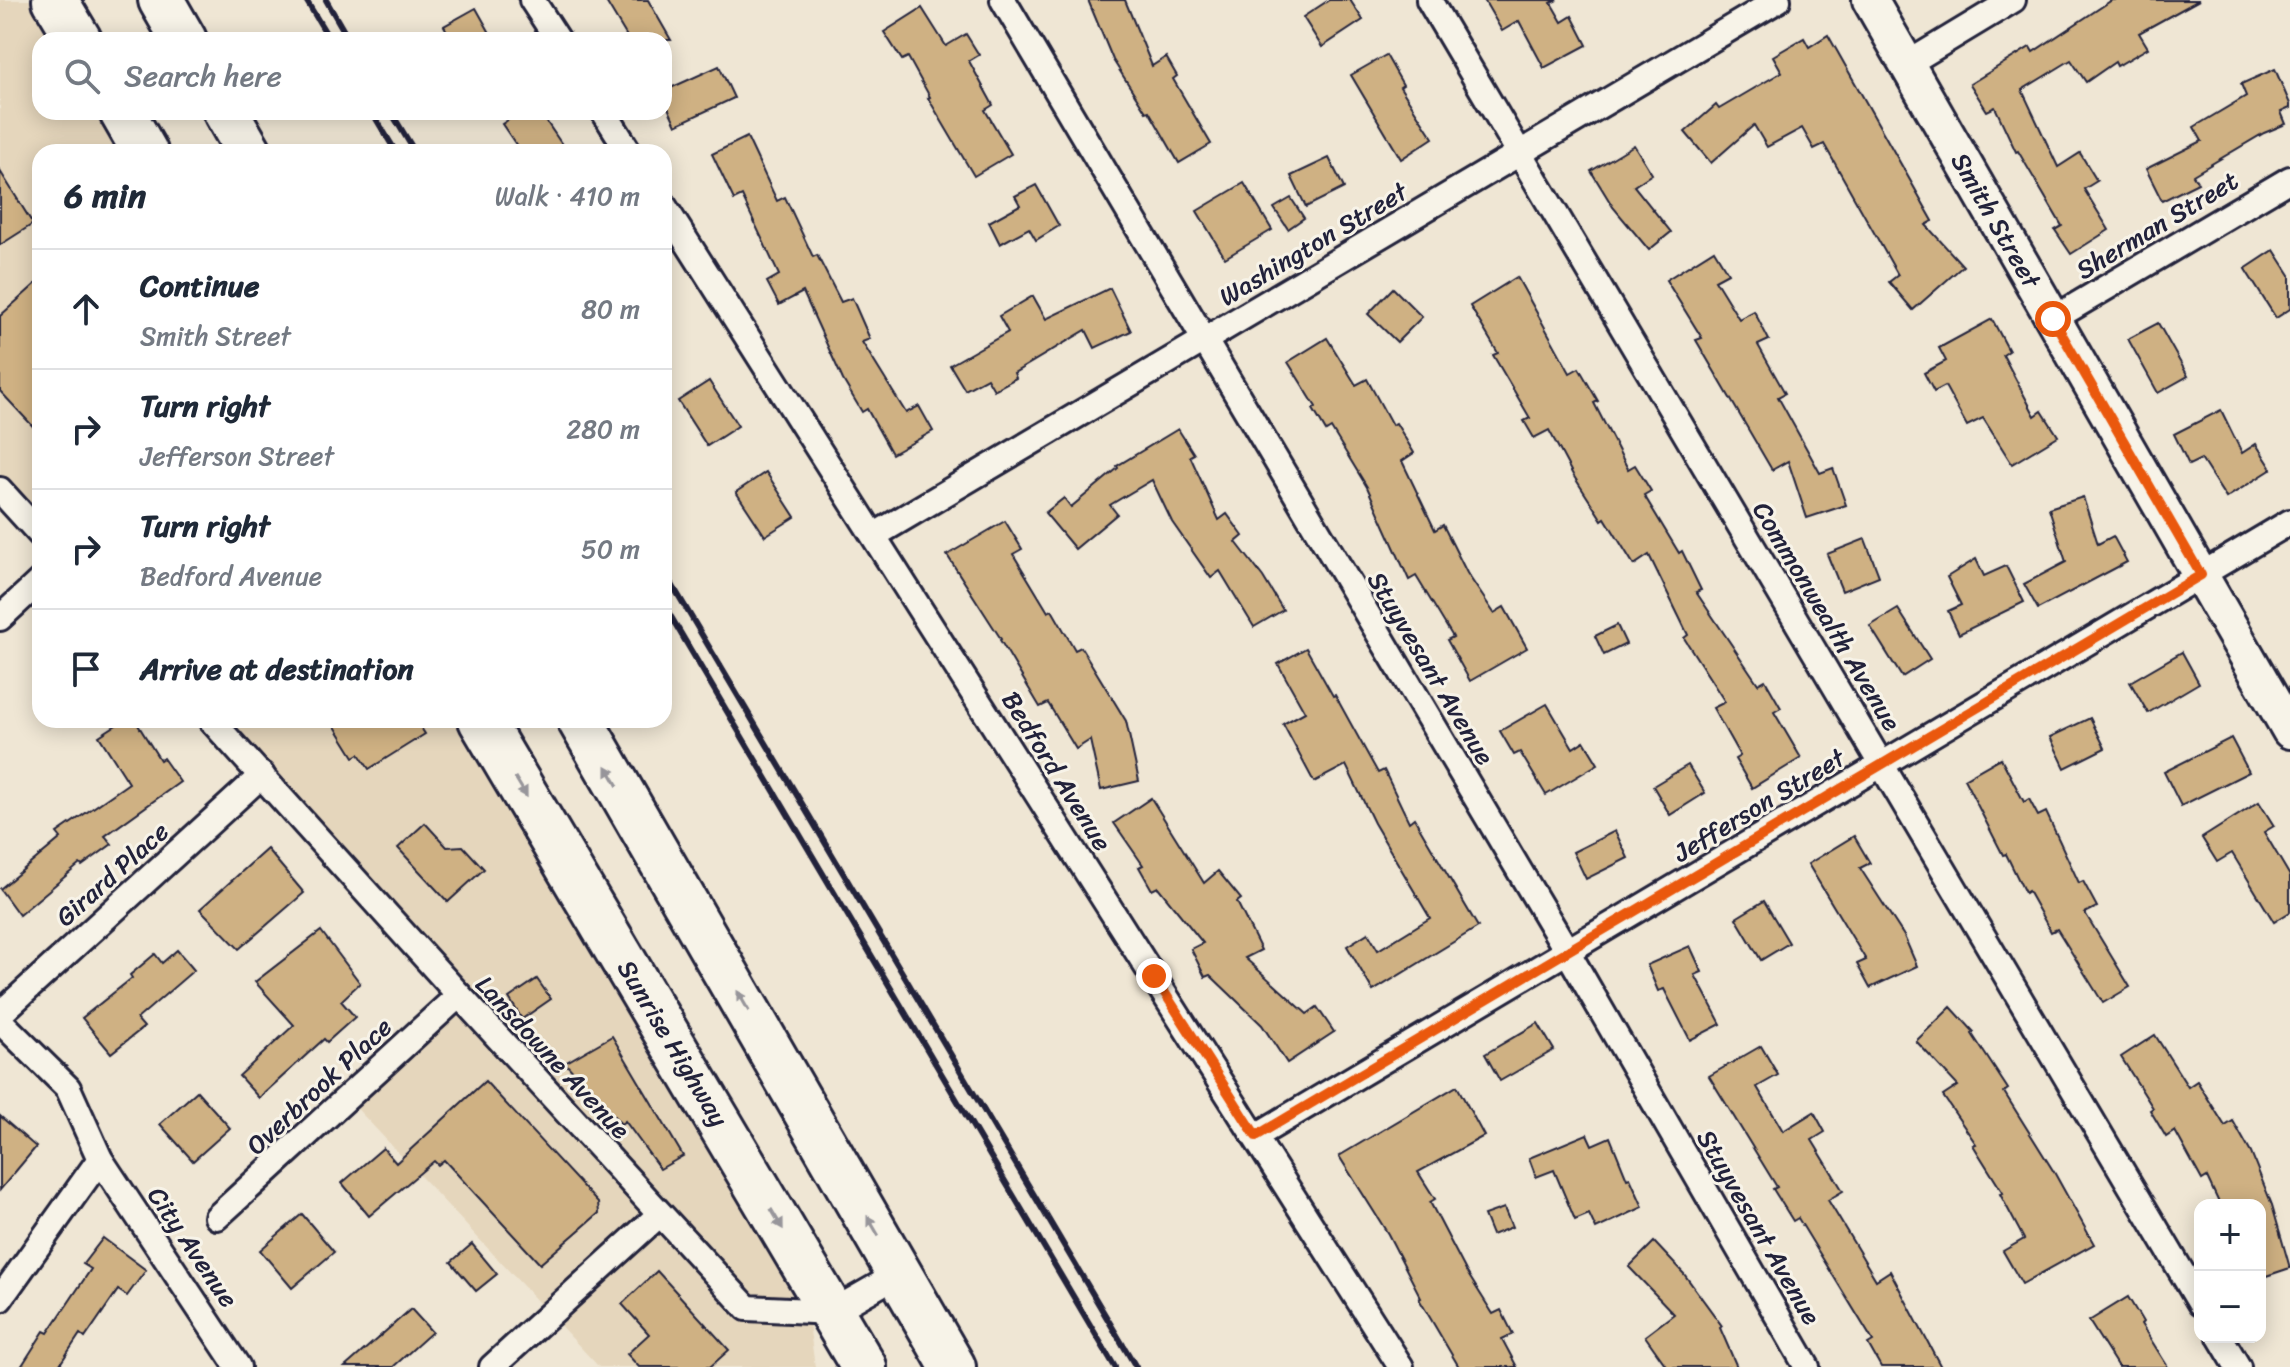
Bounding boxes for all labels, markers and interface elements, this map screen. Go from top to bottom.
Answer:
search box [32,32,672,120]
text: Search here [124,49,282,103]
icon: search [60,54,104,98]
street label: Smith Street [1938,143,2054,298]
street label: Sherman Street [2067,158,2247,292]
text: 6 min [64,166,146,226]
street label: Washington Street [1210,168,1418,319]
text: Walk · 410 m [495,173,640,219]
text: Continue [140,259,259,313]
text: 80 m [581,286,640,332]
icon: ahead [64,287,108,331]
route start [2035,301,2071,337]
text: Smith Street [140,313,291,359]
text: Turn right [140,379,270,433]
text: 280 m [566,406,640,452]
icon: right [64,407,108,451]
text: Jefferson Street [140,433,334,479]
street label: Commonwealth Avenue [1740,492,1914,740]
text: Turn right [140,499,270,553]
text: 50 m [581,526,640,572]
icon: right [64,527,108,571]
text: Bedford Avenue [140,553,322,599]
street label: Stuyvesant Avenue [1355,562,1508,774]
text: Arrive at destination [140,642,414,696]
icon: arrive [64,647,108,691]
street label: Bedford Avenue [989,682,1125,860]
street label: Jefferson Street [1663,735,1855,875]
one-way arrow [605,765,619,787]
one-way arrow [514,776,528,798]
street label: Girard Place [44,810,180,938]
street label: Sunrise Highway [605,950,742,1136]
route end [1136,958,1172,994]
street label: Lansdowne Avenue [464,964,643,1151]
one-way arrow [736,990,750,1012]
street label: Overbrook Place [235,1006,403,1166]
street label: Stuyvesant Avenue [1684,1120,1834,1334]
street label: City Avenue [135,1177,251,1317]
map controls [2194,1199,2266,1343]
button: + [2194,1199,2266,1271]
one-way arrow [770,1208,784,1230]
one-way arrow [866,1215,880,1237]
button: − [2194,1271,2266,1343]

